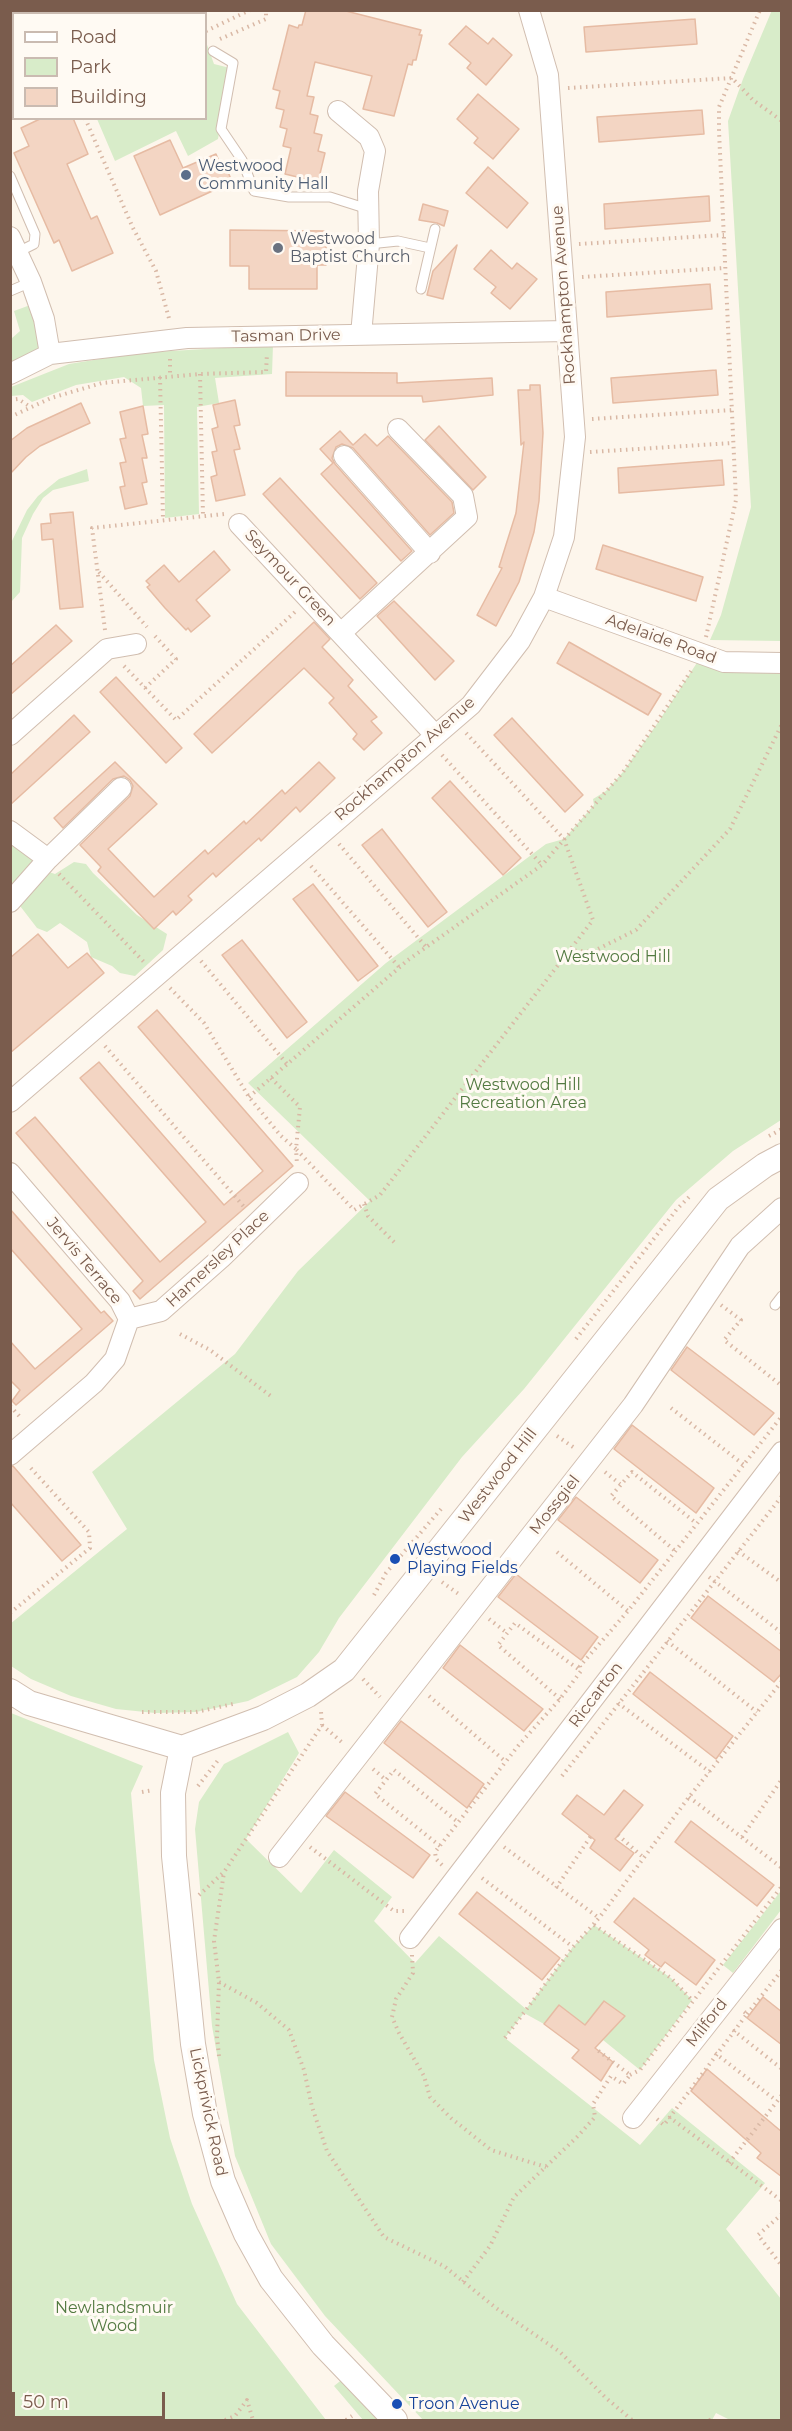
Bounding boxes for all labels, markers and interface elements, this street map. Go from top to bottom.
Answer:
legend [12,12,207,120]
text: Road [70,26,117,48]
text: Park [70,56,111,78]
text: Building [70,86,147,108]
place label: Westwood Community Hall [198,156,329,194]
marker: Westwood Community Hall [179,168,193,182]
street label: Rockhampton Avenue [548,205,580,385]
place label: Westwood Baptist Church [290,229,410,267]
marker: Westwood Baptist Church [271,241,285,255]
street label: Tasman Drive [231,325,341,347]
street label: Seymour Green [240,526,340,630]
street label: Adelaide Road [603,610,719,668]
street label: Rockhampton Avenue [331,693,479,825]
park label: Westwood Hill [555,947,671,967]
park label: Westwood Hill Recreation Area [459,1075,587,1113]
street label: Hamersley Place [163,1206,273,1312]
street label: Jervis Terrace [42,1214,126,1308]
street label: Westwood Hill [455,1425,541,1527]
street label: Mossgiel [526,1471,584,1539]
place label: Westwood Playing Fields [407,1540,518,1578]
marker: Westwood Playing Fields [388,1552,402,1566]
street label: Riccarton [565,1659,627,1731]
street label: Milford [682,1995,732,2051]
street label: Lickprivick Road [185,2046,231,2178]
park label: Newlandsmuir Wood [55,2298,173,2336]
scale bar [15,2380,168,2418]
text: 50 m [23,2391,69,2413]
place label: Troon Avenue [409,2394,520,2414]
marker: Troon Avenue [390,2397,404,2411]

